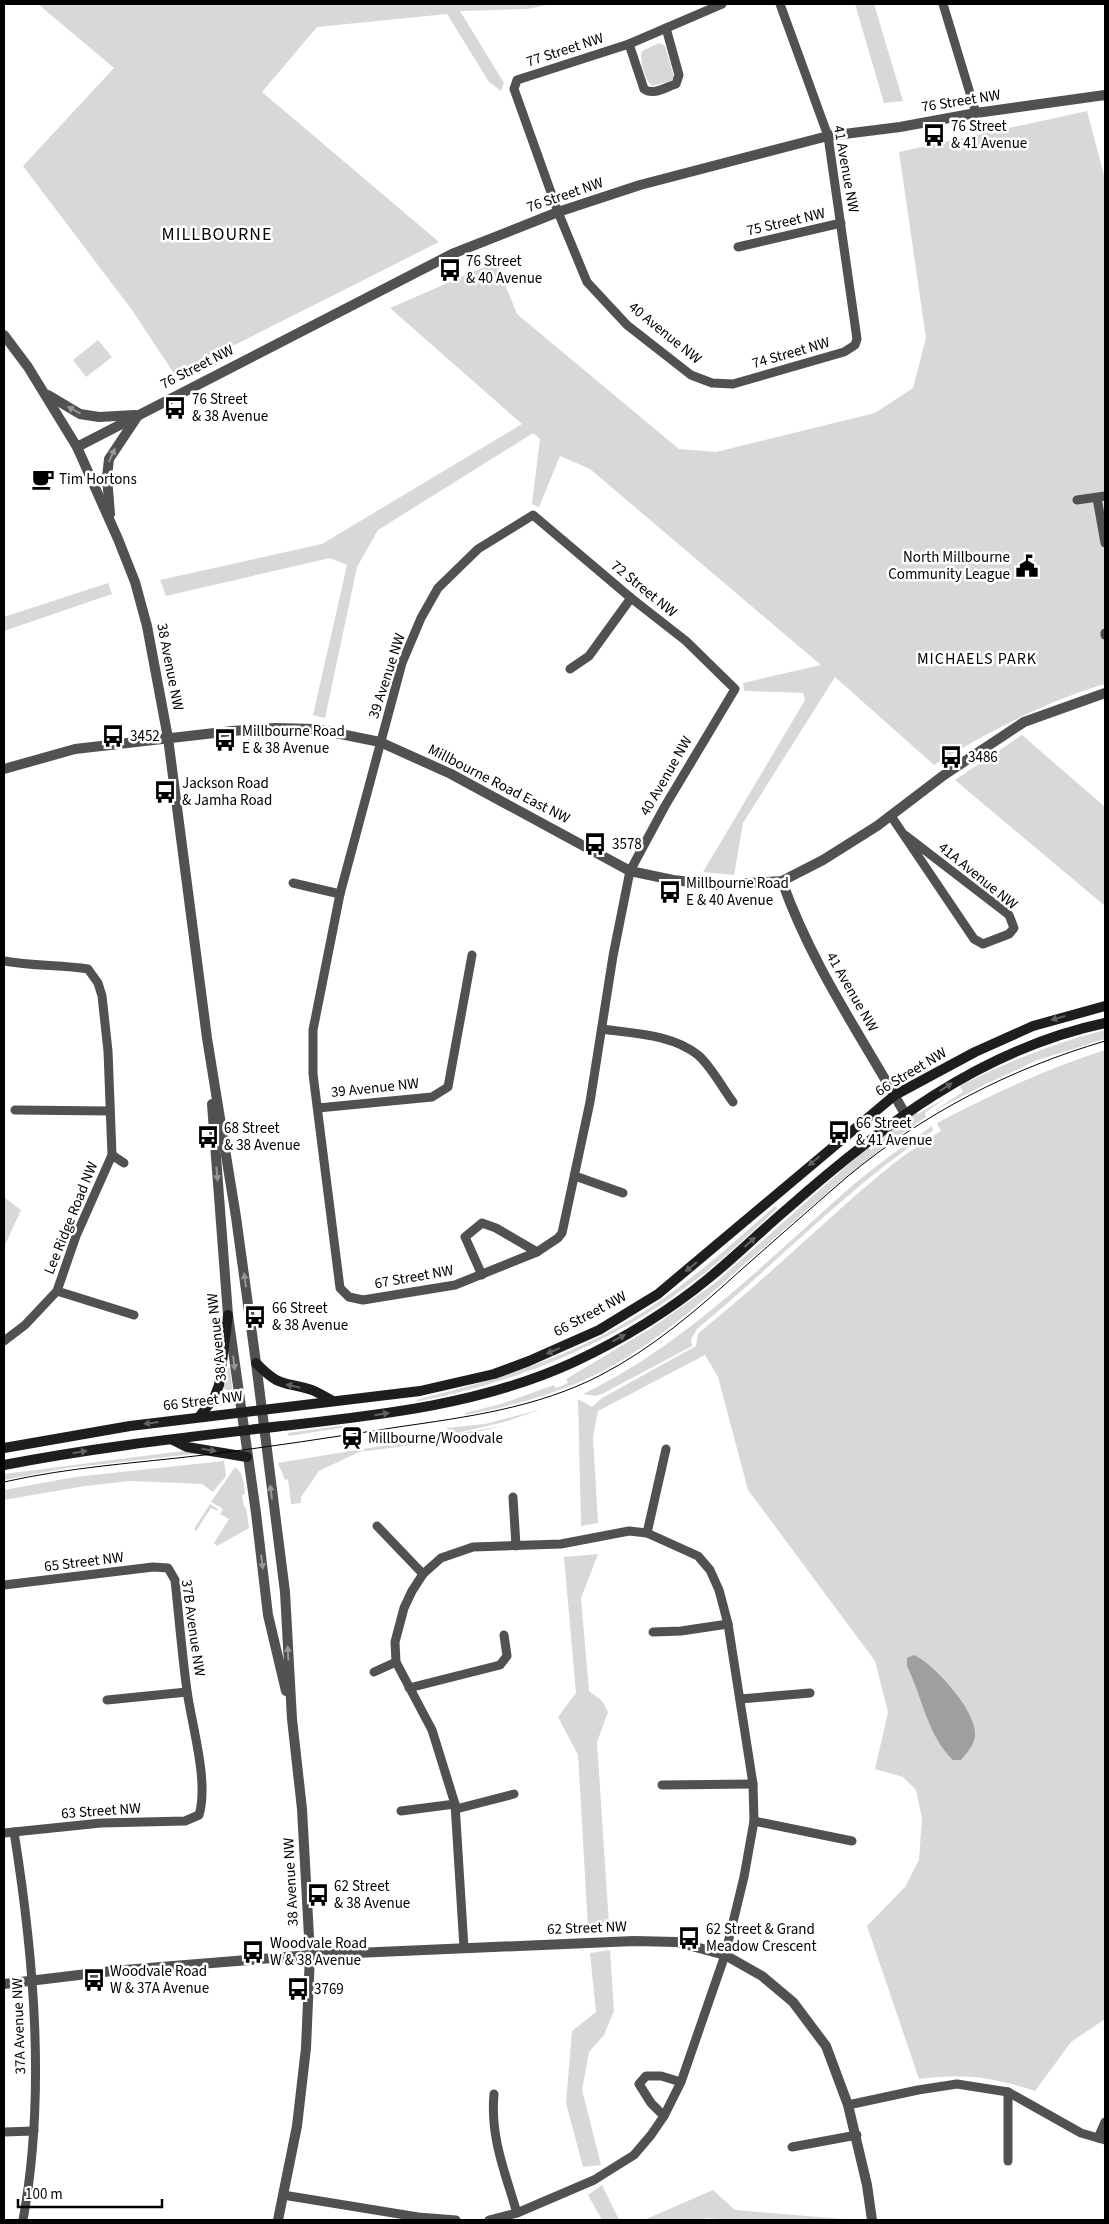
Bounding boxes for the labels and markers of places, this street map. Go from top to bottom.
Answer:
place label: 76 Street & 41 Avenue [951,116,1027,154]
bus stop icon: 76 Street & 41 Avenue [921,122,947,148]
place label: 76 Street & 40 Avenue [466,251,542,289]
bus stop icon: 76 Street & 40 Avenue [437,257,463,283]
place label: 76 Street & 38 Avenue [192,389,268,427]
bus stop icon: 76 Street & 38 Avenue [162,395,188,421]
cafe icon: Tim Hortons [30,466,56,492]
place label: Tim Hortons [59,469,137,490]
place label: North Millbourne Community League [888,547,1010,585]
public building icon: North Millbourne Community League [1014,553,1040,579]
place label: Millbourne Road E & 38 Avenue [242,721,345,759]
bus stop icon: 3452 [100,723,126,749]
place label: 3452 [130,726,160,747]
bus stop icon: Millbourne Road E & 38 Avenue [212,727,238,753]
bus stop icon: 3486 [938,744,964,770]
place label: 3486 [968,747,998,768]
place label: Jackson Road & Jamha Road [182,773,272,811]
bus stop icon: Jackson Road & Jamha Road [152,779,178,805]
bus stop icon: 3578 [582,831,608,857]
place label: 3578 [612,834,642,855]
place label: Millbourne Road E & 40 Avenue [686,873,789,911]
bus stop icon: Millbourne Road E & 40 Avenue [657,879,683,905]
place label: 66 Street & 41 Avenue [856,1113,932,1151]
place label: 68 Street & 38 Avenue [224,1118,300,1156]
bus stop icon: 66 Street & 41 Avenue [826,1119,852,1145]
bus stop icon: 68 Street & 38 Avenue [195,1124,221,1150]
place label: 66 Street & 38 Avenue [272,1298,348,1336]
bus stop icon: 66 Street & 38 Avenue [242,1304,268,1330]
station icon: Millbourne/Woodvale [339,1425,365,1451]
place label: Millbourne/Woodvale [368,1428,503,1449]
place label: 62 Street & 38 Avenue [334,1876,410,1914]
bus stop icon: 62 Street & 38 Avenue [305,1882,331,1908]
place label: 62 Street & Grand Meadow Crescent [706,1919,816,1957]
bus stop icon: 62 Street & Grand Meadow Crescent [676,1925,702,1951]
place label: Woodvale Road W & 38 Avenue [270,1933,367,1971]
bus stop icon: Woodvale Road W & 38 Avenue [240,1939,266,1965]
place label: Woodvale Road W & 37A Avenue [110,1961,209,1999]
bus stop icon: Woodvale Road W & 37A Avenue [81,1967,107,1993]
bus stop icon: 3769 [285,1976,311,2002]
place label: 3769 [314,1979,344,2000]

